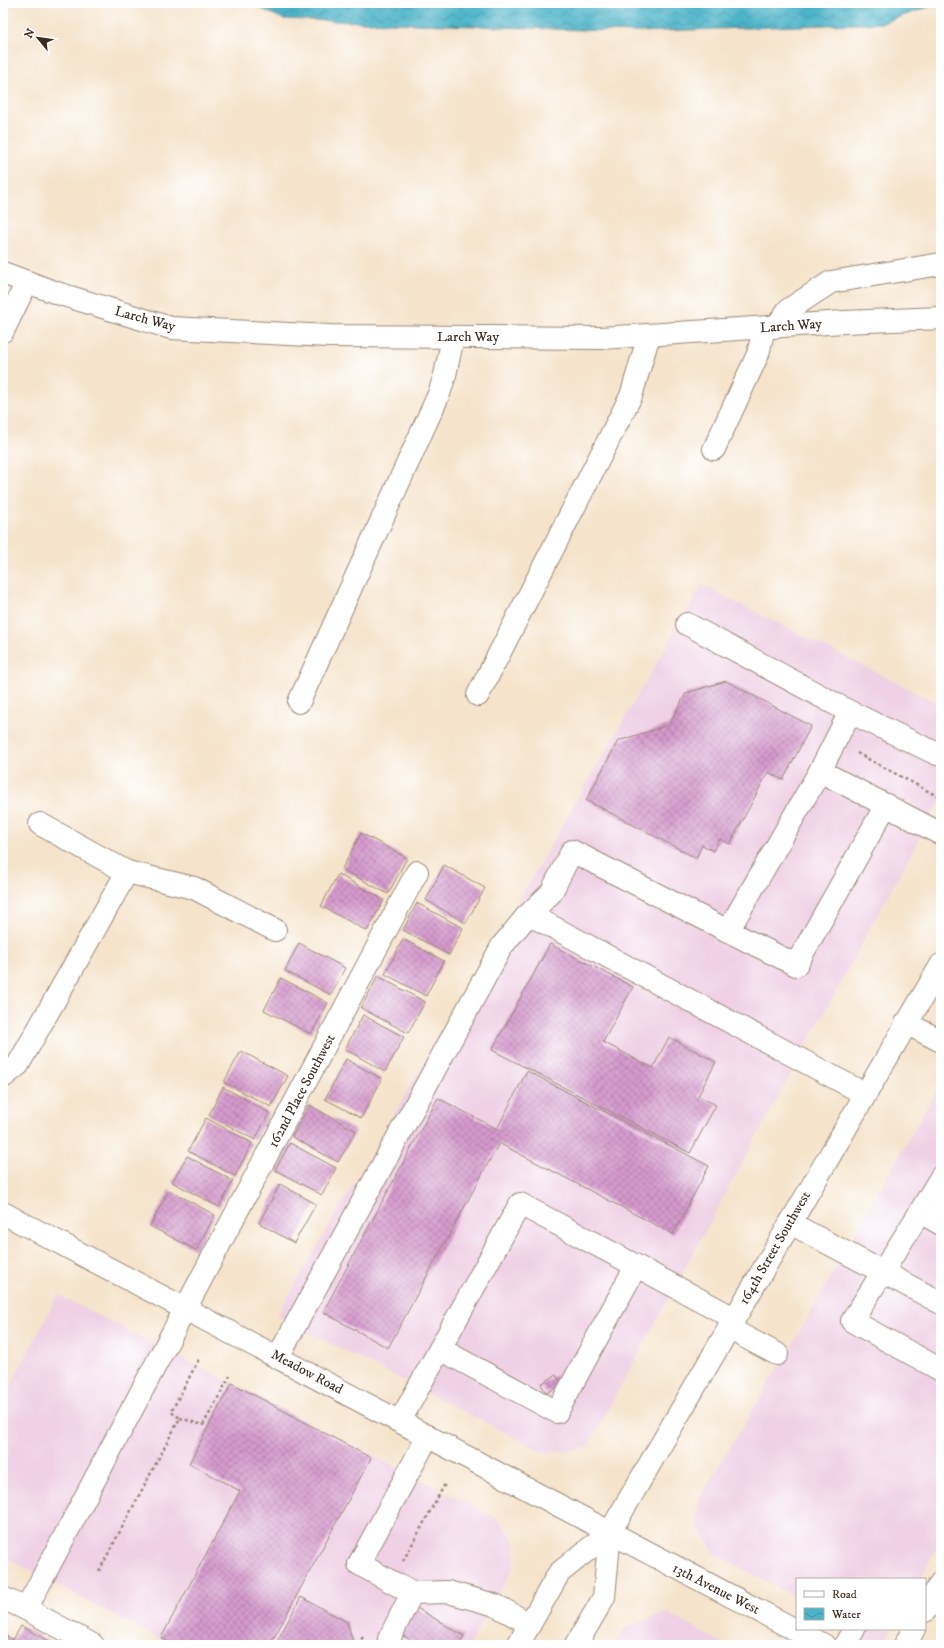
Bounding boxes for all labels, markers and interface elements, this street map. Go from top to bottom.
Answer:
north arrow [18,18,58,58]
text: N [22,26,38,41]
street label: Larch Way [113,302,178,336]
street label: Larch Way [759,315,823,337]
street label: Larch Way [437,328,499,346]
street label: 162nd Place Southwest [264,1031,340,1151]
street label: 164th Street Southwest [735,1188,815,1308]
street label: Meadow Road [268,1345,346,1399]
street label: 13th Avenue West [669,1559,763,1619]
legend [796,1578,926,1630]
text: Road [832,1587,857,1602]
text: Water [831,1607,861,1622]

